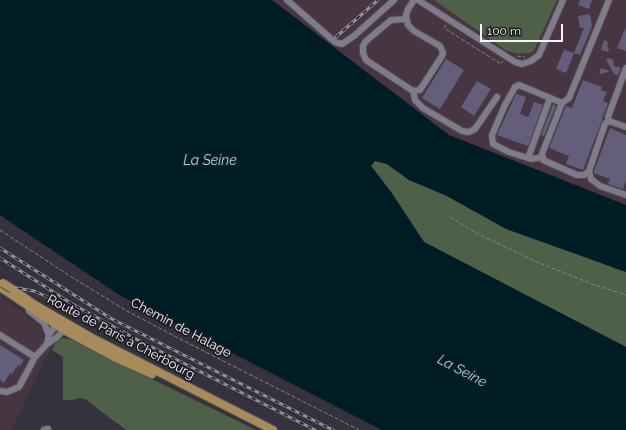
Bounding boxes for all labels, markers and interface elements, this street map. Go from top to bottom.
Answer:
scale bar [482,16,565,42]
text: 100 m [487,24,521,38]
water label: La Seine [183,153,237,169]
street label: Route de Paris à Cherbourg [44,291,198,383]
street label: Chemin de Halage [128,295,234,361]
water label: La Seine [435,351,489,391]

